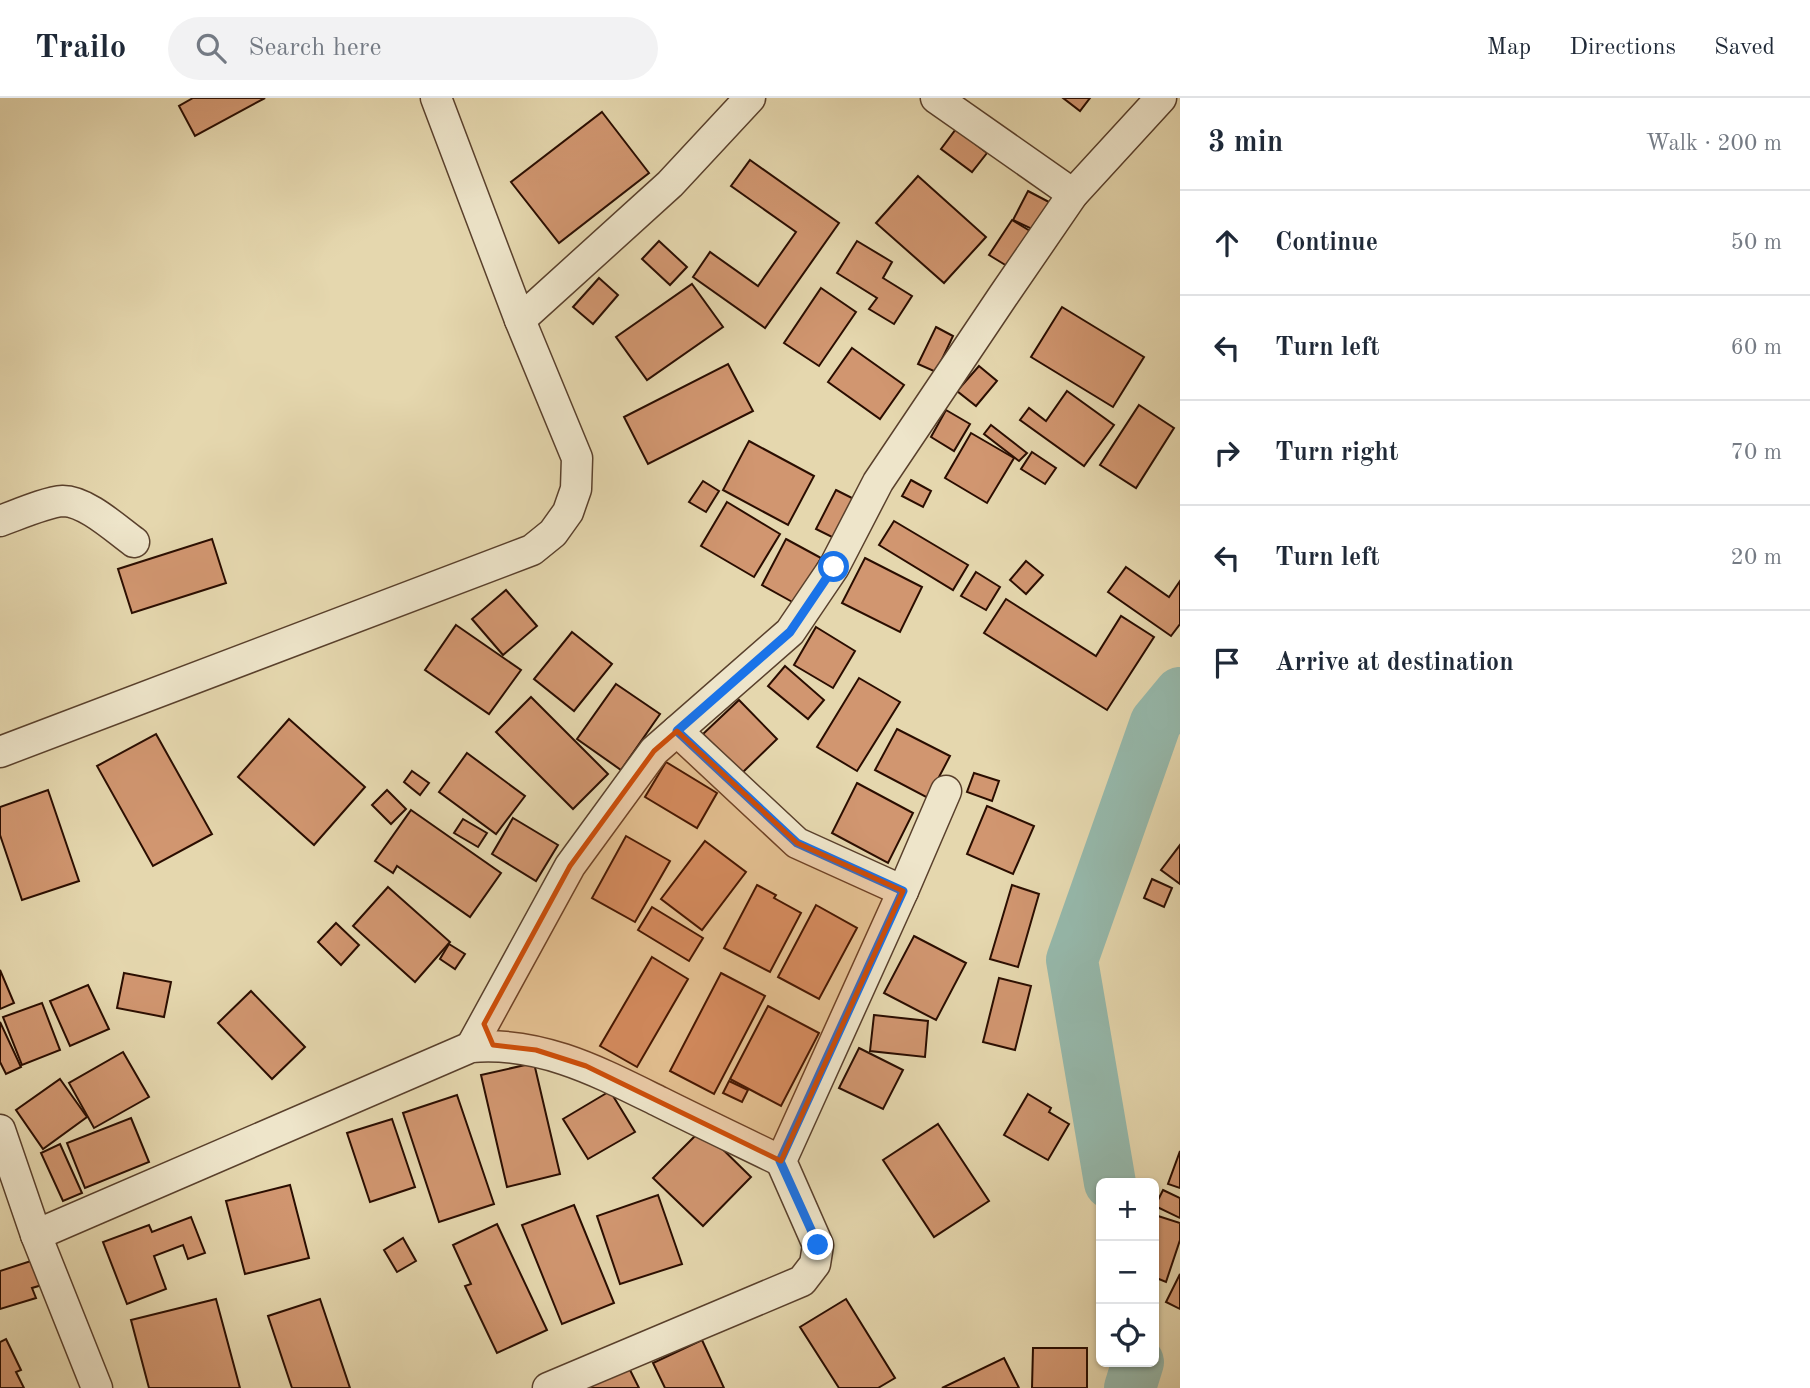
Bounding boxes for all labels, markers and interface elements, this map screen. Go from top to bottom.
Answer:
search box [168,17,658,80]
icon: search [192,29,230,67]
text: Trailo [35,32,126,65]
text: Search here [248,35,381,61]
text: Map [1487,36,1531,60]
text: Directions [1569,36,1676,60]
text: Saved [1714,36,1775,60]
text: 3 min [1208,128,1283,158]
text: Walk · 200 m [1646,132,1782,155]
icon: ahead [1208,224,1246,262]
text: Continue [1275,230,1378,256]
text: 50 m [1731,231,1782,254]
icon: left [1208,329,1246,367]
text: Turn left [1275,335,1380,361]
text: 60 m [1731,336,1782,359]
icon: right [1208,434,1246,472]
text: Turn right [1275,440,1398,466]
text: 70 m [1731,441,1782,464]
icon: left [1208,539,1246,577]
text: Turn left [1275,545,1380,571]
text: 20 m [1731,546,1782,569]
route start [818,551,849,582]
icon: arrive [1208,644,1246,682]
text: Arrive at destination [1275,650,1514,676]
map controls [1096,1178,1159,1367]
button: + [1096,1178,1159,1241]
route end [802,1229,833,1260]
button: − [1096,1241,1159,1304]
button: locate [1096,1304,1159,1367]

